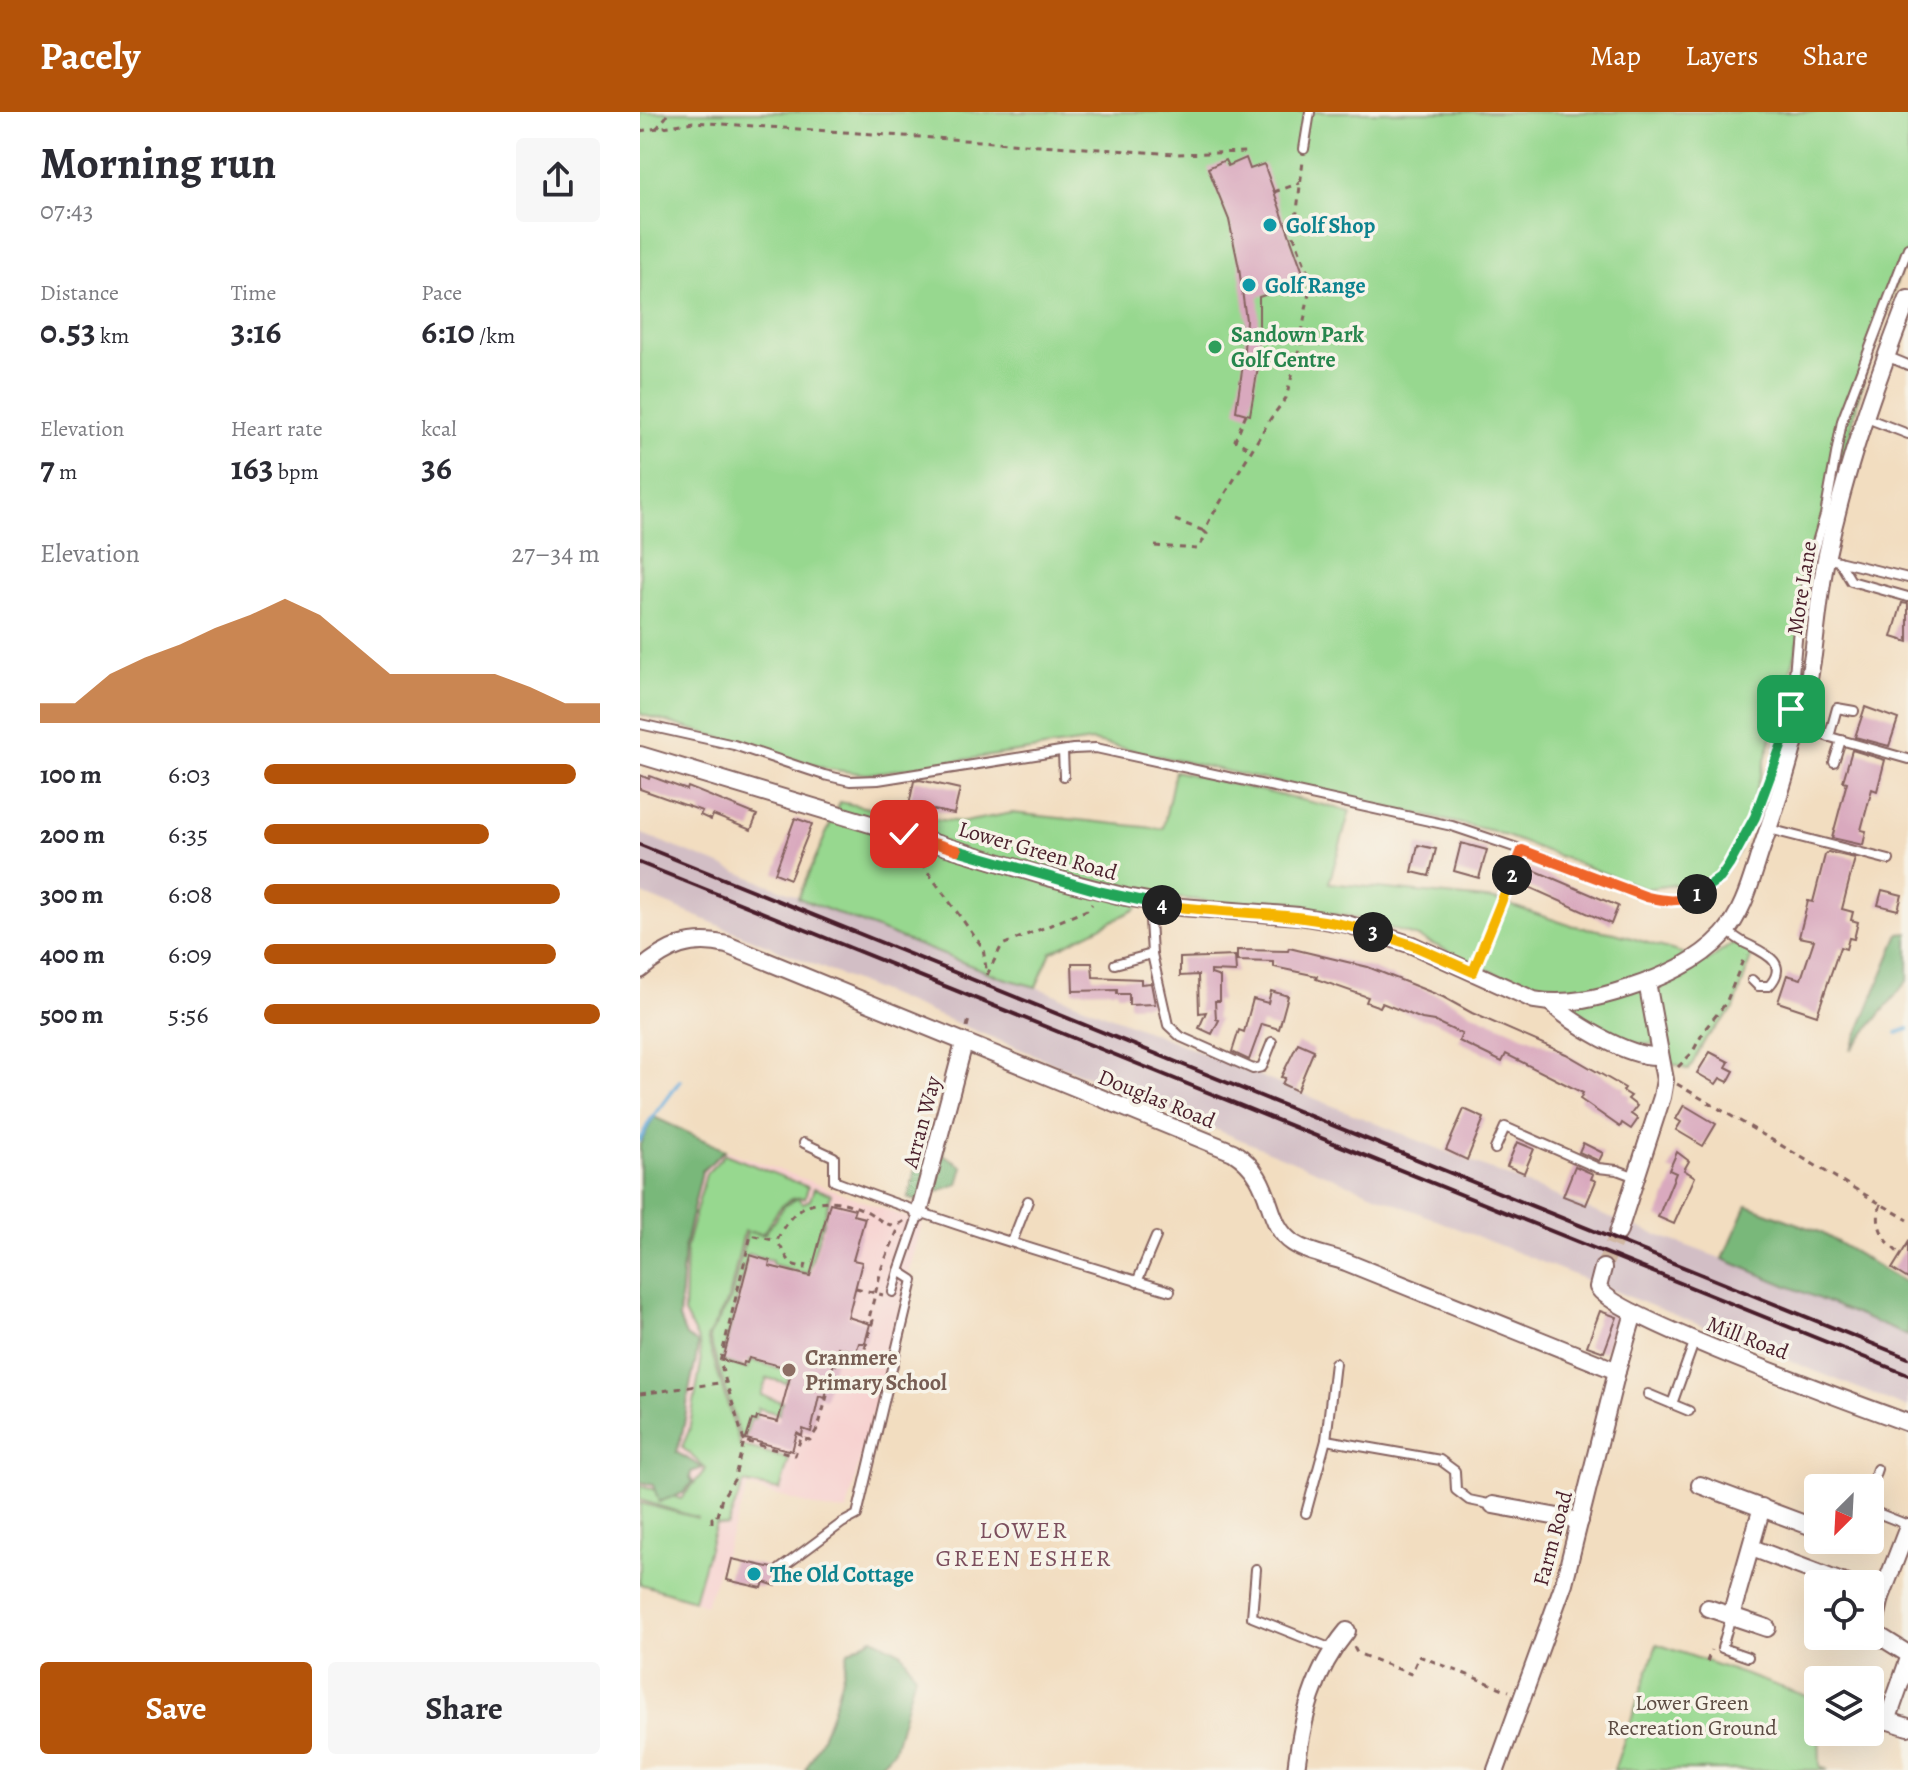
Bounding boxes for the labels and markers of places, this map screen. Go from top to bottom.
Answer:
place label: Golf Shop [1286,211,1376,241]
marker: Golf Shop [1261,216,1279,234]
place label: Golf Range [1265,271,1366,301]
marker: Golf Range [1240,276,1258,294]
place label: Sandown Park Golf Centre [1231,320,1364,375]
marker: Sandown Park Golf Centre [1206,338,1224,356]
pin [1757,675,1825,743]
pin [870,800,938,868]
pin: 2 [1492,855,1532,895]
pin: 1 [1677,874,1717,914]
pin: 4 [1142,885,1182,925]
pin: 3 [1353,912,1393,952]
place label: Cranmere Primary School [805,1343,947,1398]
marker: Cranmere Primary School [780,1361,798,1379]
place label: The Old Cottage [770,1560,914,1590]
marker: The Old Cottage [745,1565,763,1583]

